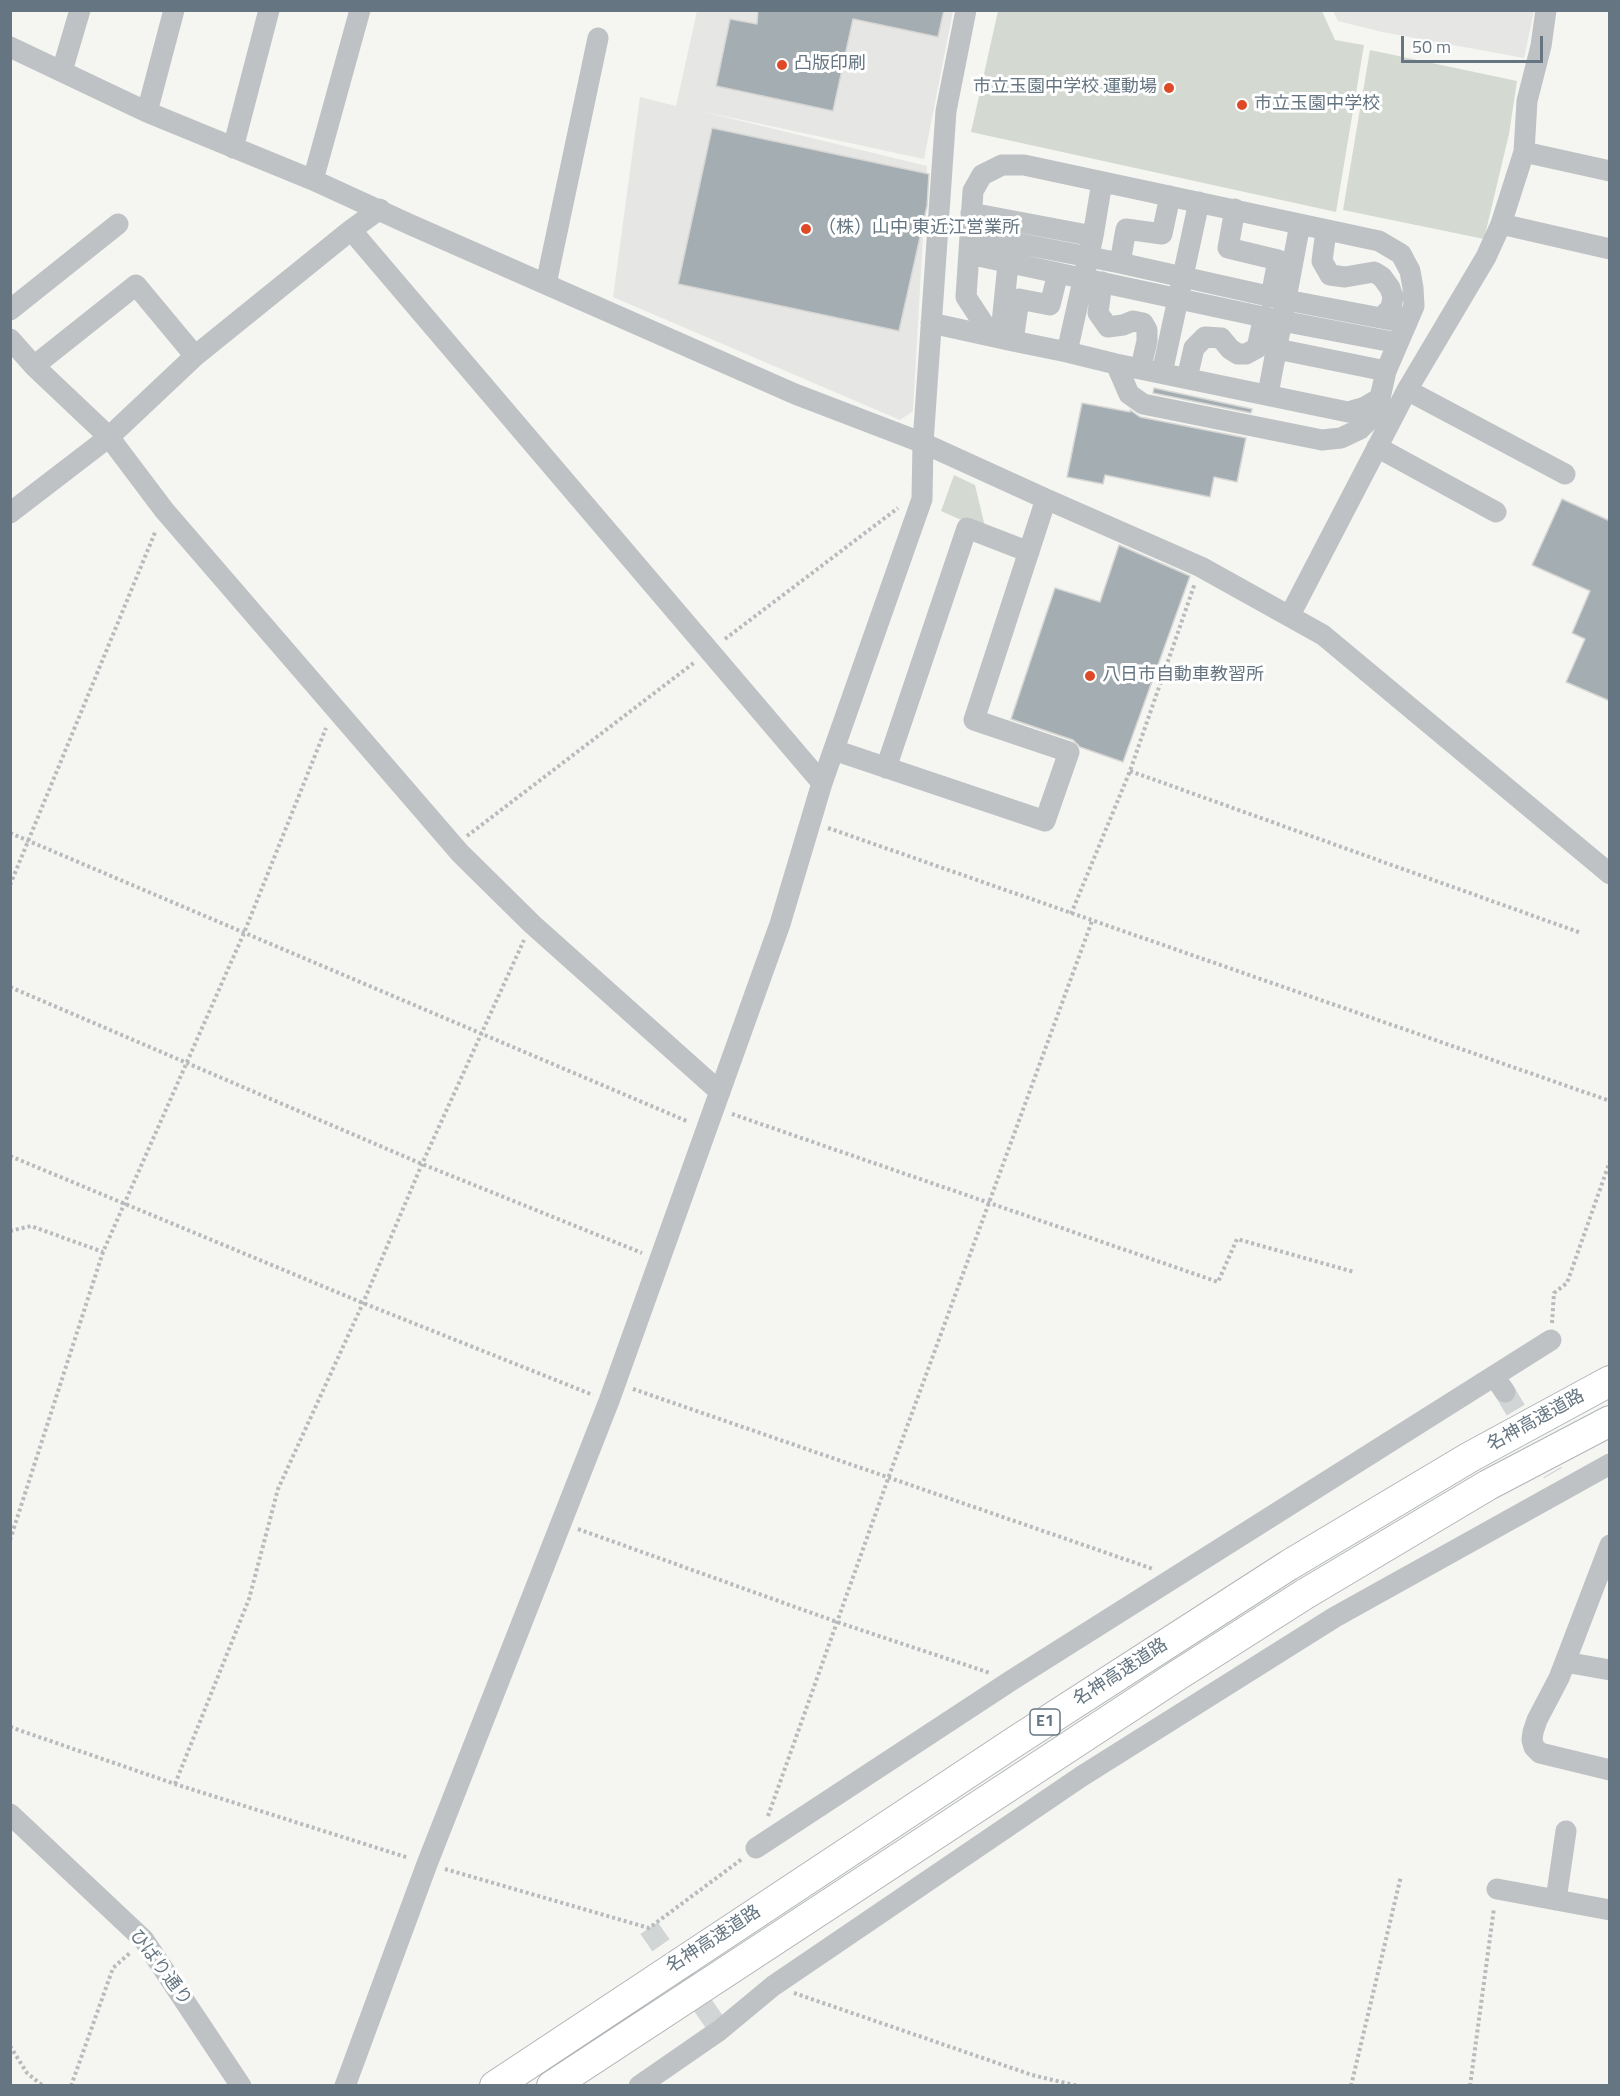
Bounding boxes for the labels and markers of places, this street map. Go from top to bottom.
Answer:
place label: 凸版印刷 [794,54,866,76]
marker: 凸版印刷 [775,58,789,72]
place label: 市立玉園中学校 運動場 [973,77,1157,99]
marker: 市立玉園中学校 運動場 [1162,81,1176,95]
place label: 市立玉園中学校 [1254,94,1380,116]
marker: 市立玉園中学校 [1235,98,1249,112]
place label: （株）山中 東近江営業所 [818,218,1020,240]
marker: （株）山中 東近江営業所 [799,222,813,236]
place label: 八日市自動車教習所 [1102,665,1264,687]
marker: 八日市自動車教習所 [1083,669,1097,683]

